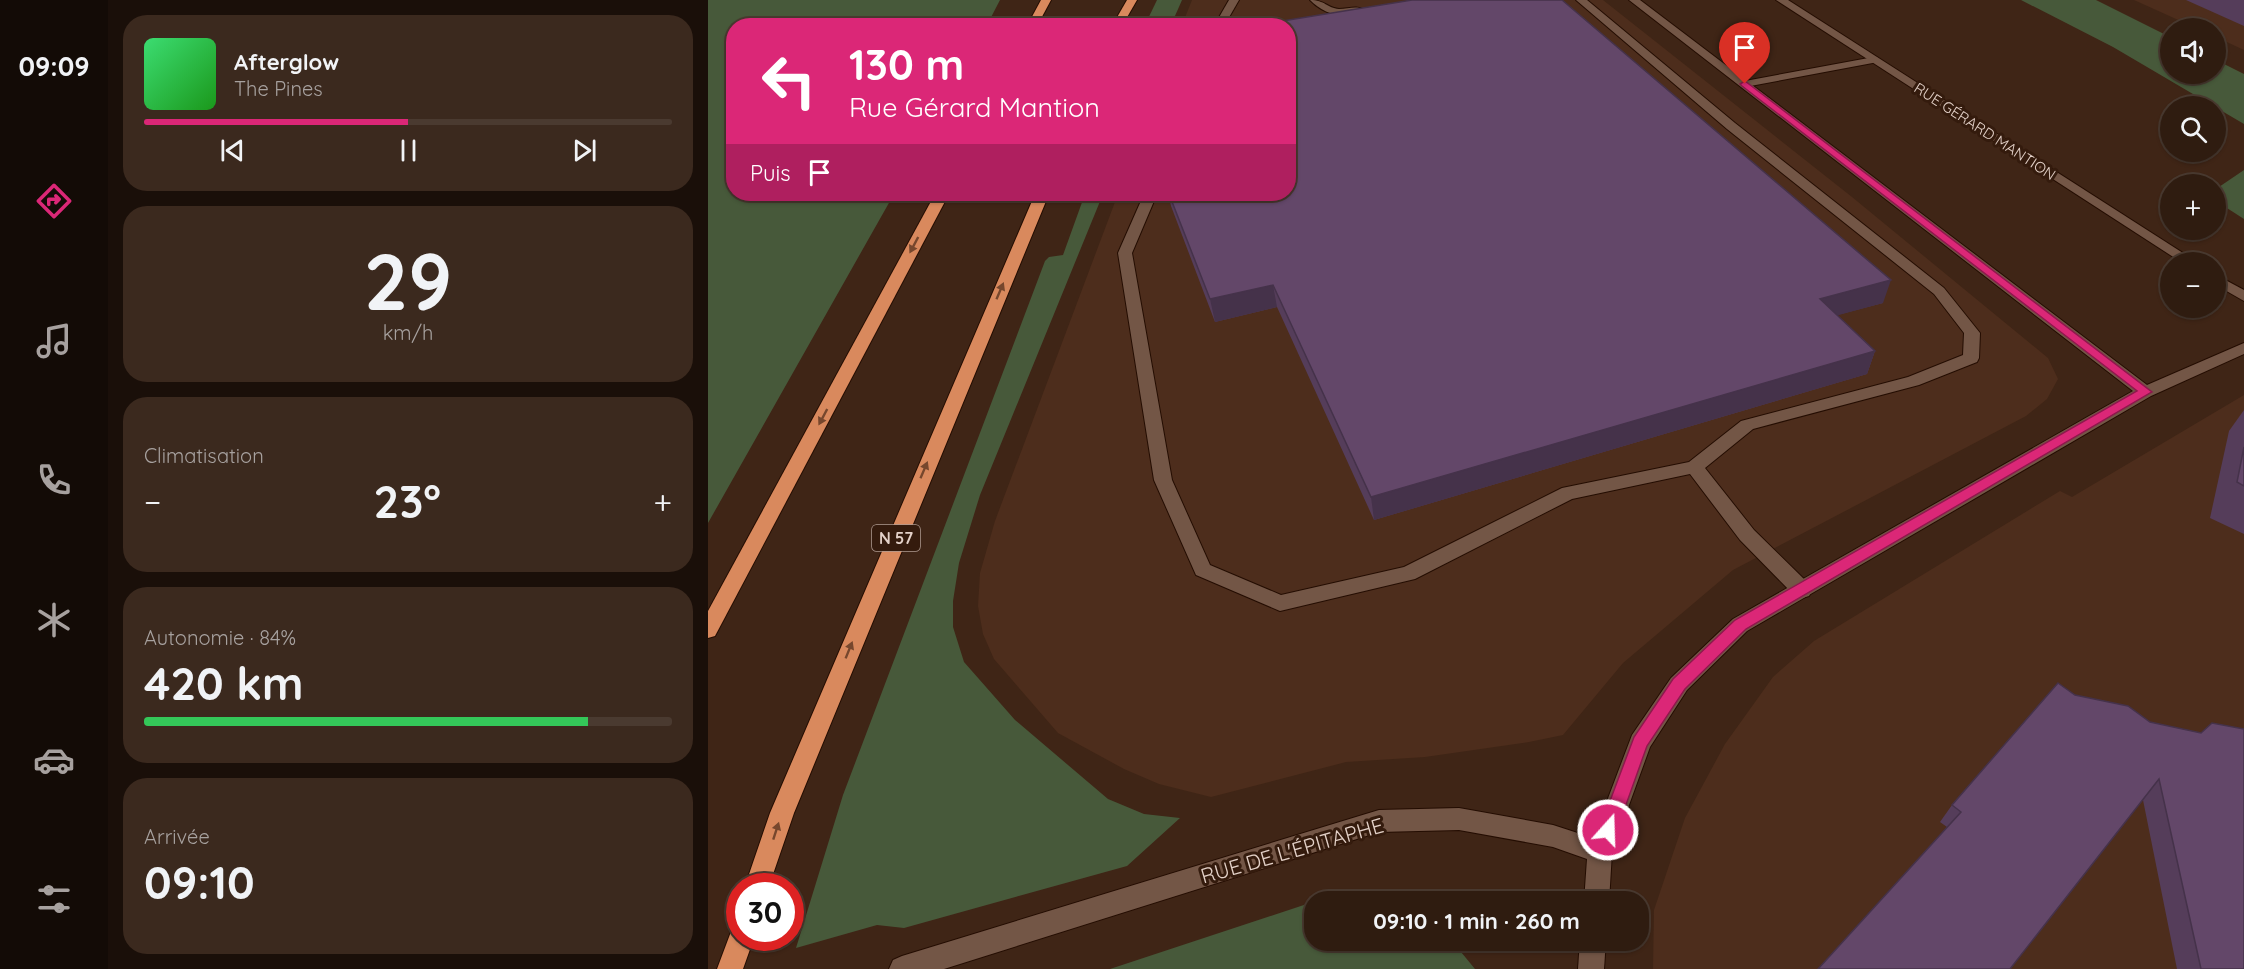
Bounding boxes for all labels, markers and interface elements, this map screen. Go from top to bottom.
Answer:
map controls [2160,18,2226,318]
button: sound [2160,18,2226,84]
pin [1719,22,1770,84]
icon: arrive [1728,31,1761,64]
text: 130 m [849,38,964,91]
icon: left [750,42,828,120]
text: Afterglow [234,48,339,76]
text: 09:09 [18,49,90,83]
text: The Pines [234,76,323,101]
street label: RUE GÉRARD MANTION [1911,78,2059,184]
text: Rue Gérard Mantion [849,90,1100,124]
button: search [2160,96,2226,162]
icon: previous [216,134,249,167]
icon: pause [392,134,425,167]
icon: next [568,134,601,167]
icon: arrive [803,156,836,189]
text: Puis [750,159,791,187]
button: + [2160,174,2226,240]
icon: directions [33,180,75,222]
text: 29 [364,232,452,330]
one-way arrow [909,237,919,254]
button: − [2160,252,2226,318]
one-way arrow [996,282,1006,300]
icon: music [33,320,75,362]
text: km/h [383,320,433,345]
one-way arrow [818,409,828,426]
text: Climatisation [144,443,264,468]
icon: phone [33,459,75,501]
one-way arrow [919,461,929,479]
text: 23° [374,473,441,529]
text: − [144,481,161,522]
text: + [653,481,672,522]
road number: N 57 [872,525,920,551]
icon: climate [33,599,75,641]
text: Autonomie · 84% [144,625,296,650]
one-way arrow [844,641,854,659]
text: 420 km [144,655,303,711]
icon: car [33,739,75,781]
position arrow [1576,798,1640,862]
street label: RUE DE L'ÉPITAPHE [1198,811,1386,889]
one-way arrow [772,822,781,840]
text: Arrivée [144,824,210,849]
text: 09:10 [144,854,255,910]
speed limit sign: 30 [726,873,804,951]
icon: filters [33,878,75,920]
text: 09:10 · 1 min · 260 m [1373,907,1580,935]

